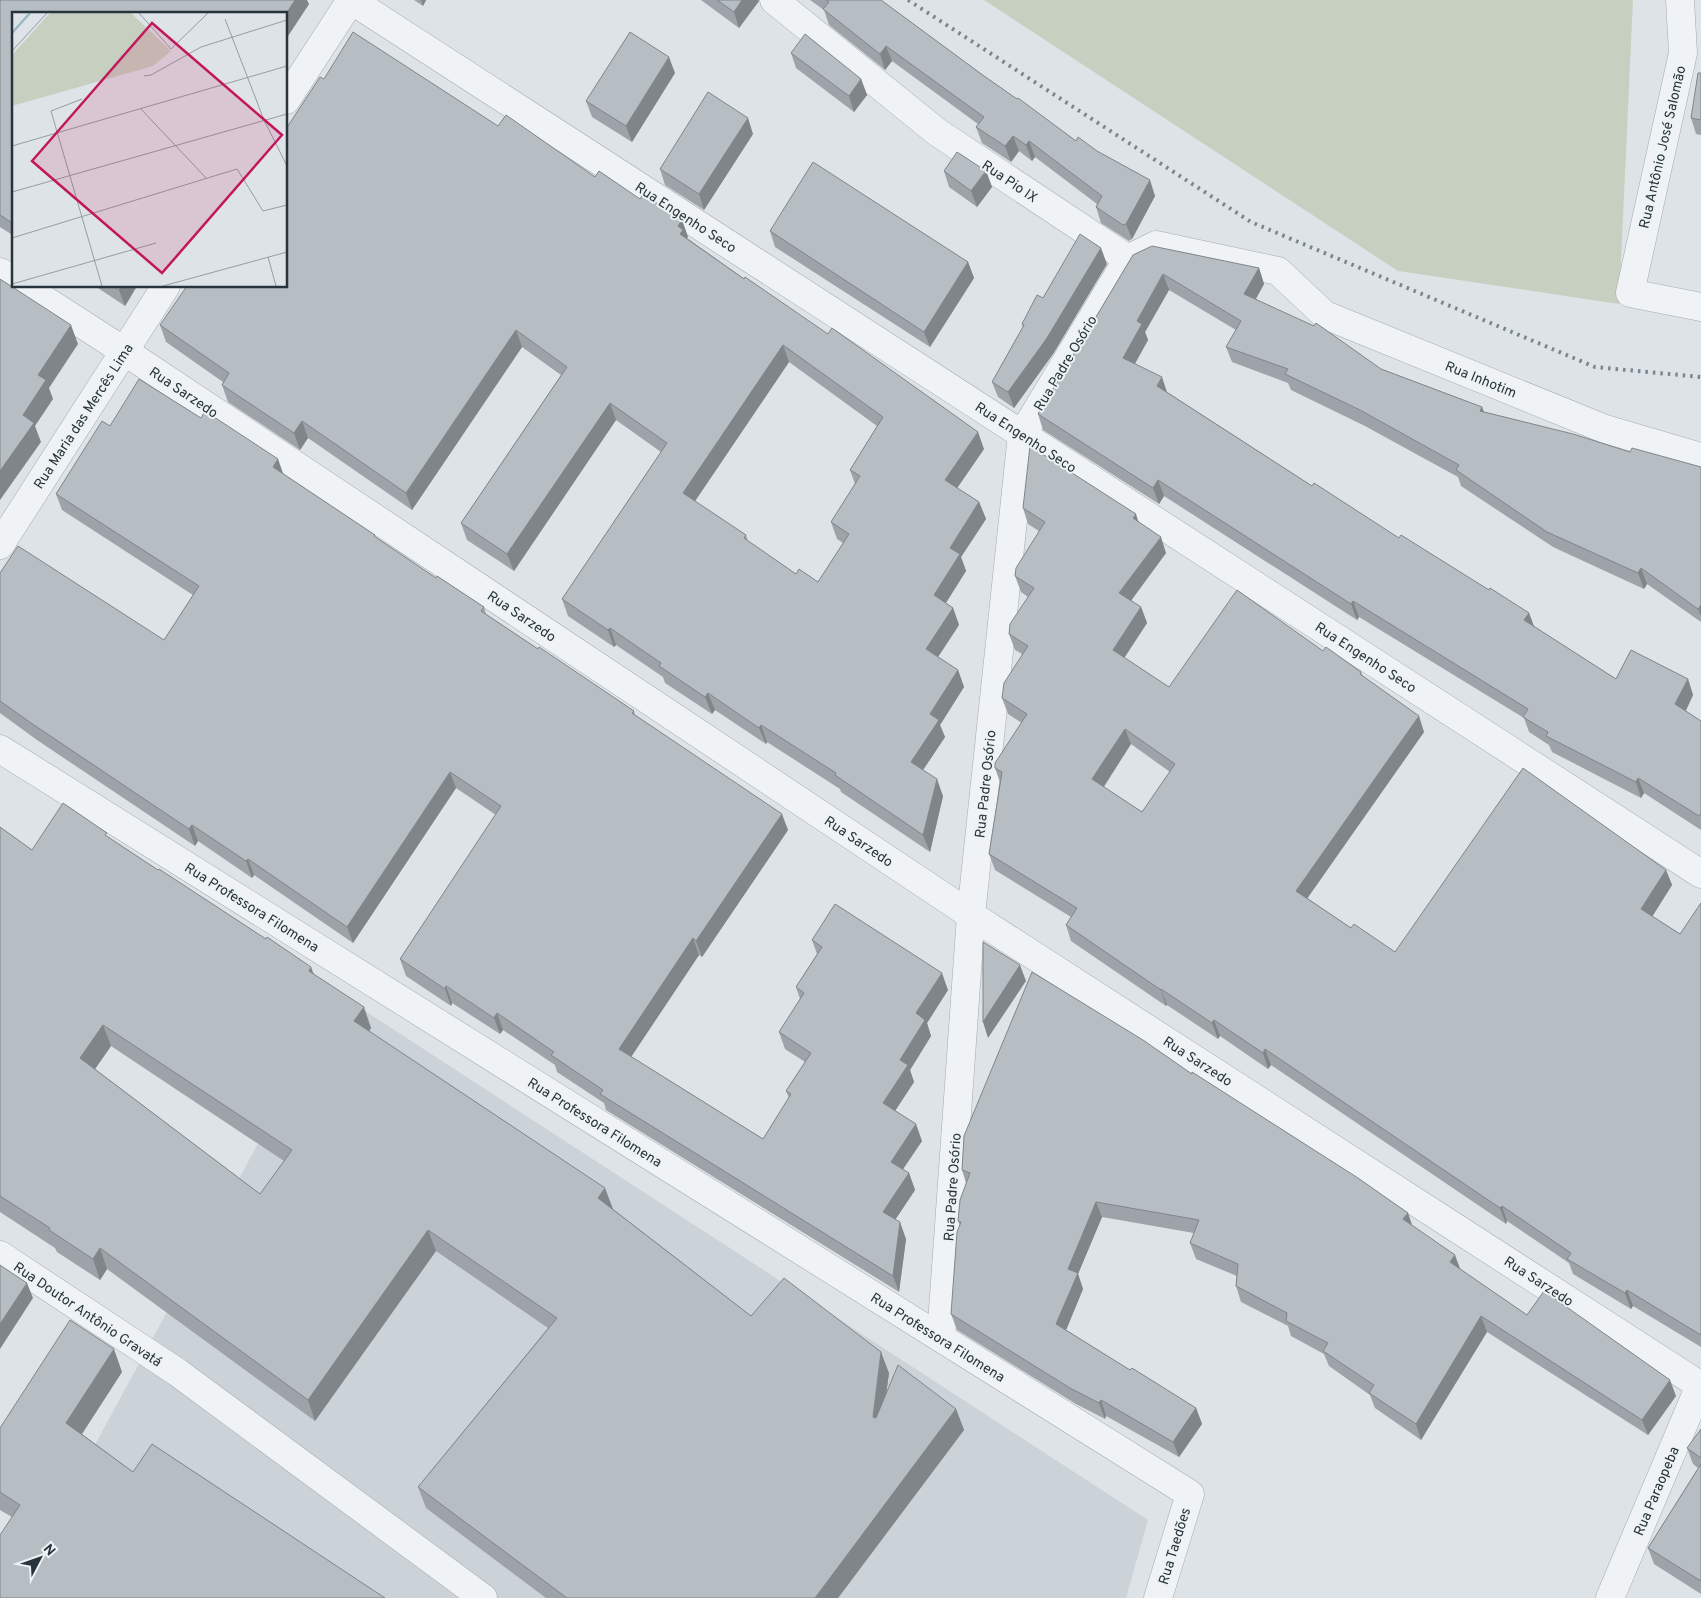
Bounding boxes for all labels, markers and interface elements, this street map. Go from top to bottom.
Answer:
inset map [12,12,288,288]
street label: Rua Antônio José Salomão [1636,64,1691,230]
street label: Rua Pio IX [978,157,1040,207]
street label: Rua Engenho Seco [631,179,739,257]
street label: Rua Padre Osório [1031,313,1102,415]
street label: Rua Maria das Mercês Lima [31,341,138,493]
street label: Rua Inhotim [1442,358,1519,402]
street label: Rua Sarzedo [146,364,221,423]
street label: Rua Engenho Seco [971,399,1079,477]
street label: Rua Sarzedo [484,588,559,647]
street label: Rua Engenho Seco [1311,619,1419,697]
street label: Rua Padre Osório [972,729,1001,839]
street label: Rua Sarzedo [821,813,896,872]
street label: Rua Professora Filomena [181,860,322,957]
street label: Rua Sarzedo [1159,1034,1235,1091]
street label: Rua Professora Filomena [524,1075,665,1172]
street label: Rua Padre Osório [941,1132,966,1242]
street label: Rua Sarzedo [1500,1254,1576,1311]
street label: Rua Doutor Antônio Gravatá [10,1259,165,1371]
street label: Rua Professora Filomena [867,1290,1008,1387]
street label: Rua Paraopeba [1631,1444,1684,1539]
street label: Rua Taedões [1156,1506,1195,1587]
north arrow [15,1533,65,1583]
text: N [39,1541,58,1560]

